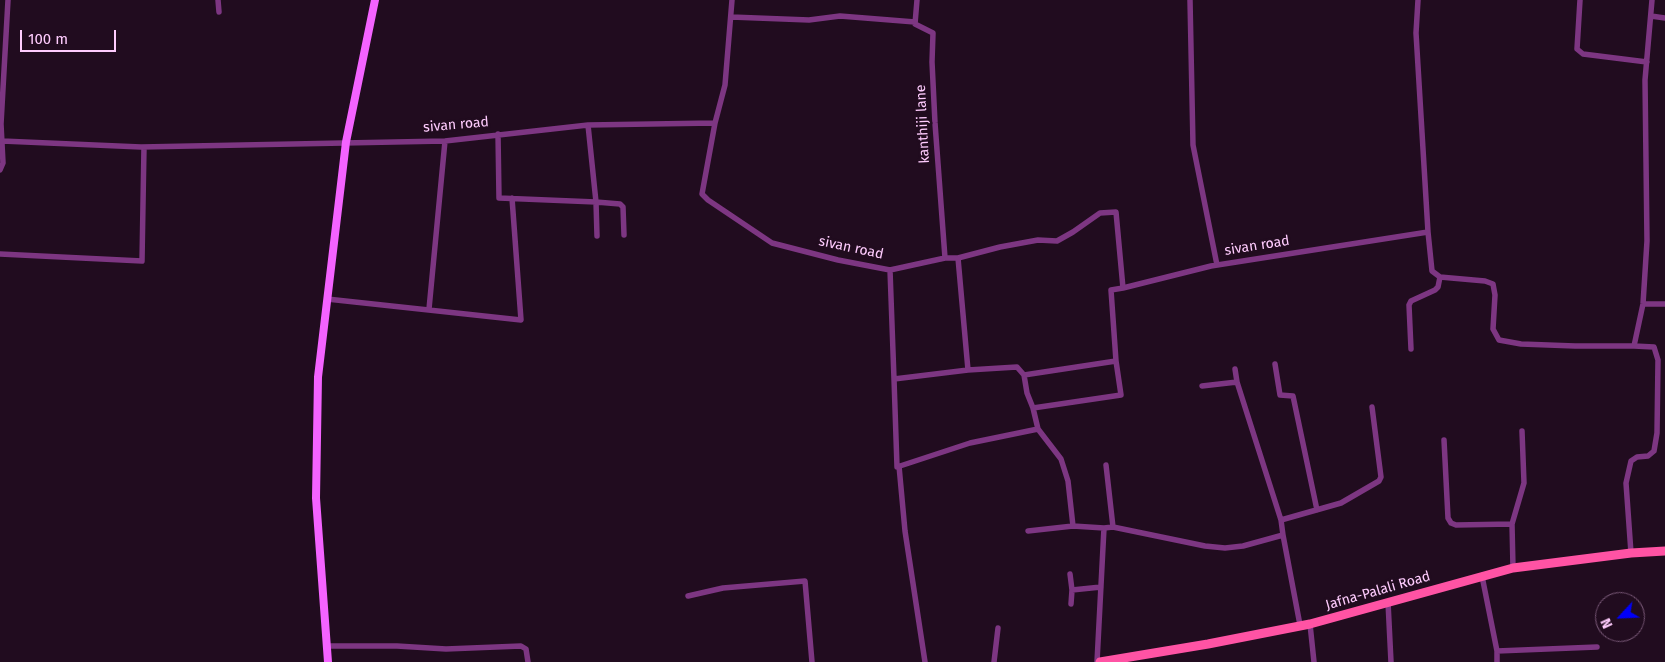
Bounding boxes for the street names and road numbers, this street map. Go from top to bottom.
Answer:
street label: kanthiji lane [913,84,933,164]
street label: sivan road [423,114,489,136]
street label: sivan road [817,233,885,263]
street label: sivan road [1223,233,1291,259]
street label: Jafna-Palali Road [1324,568,1432,614]

